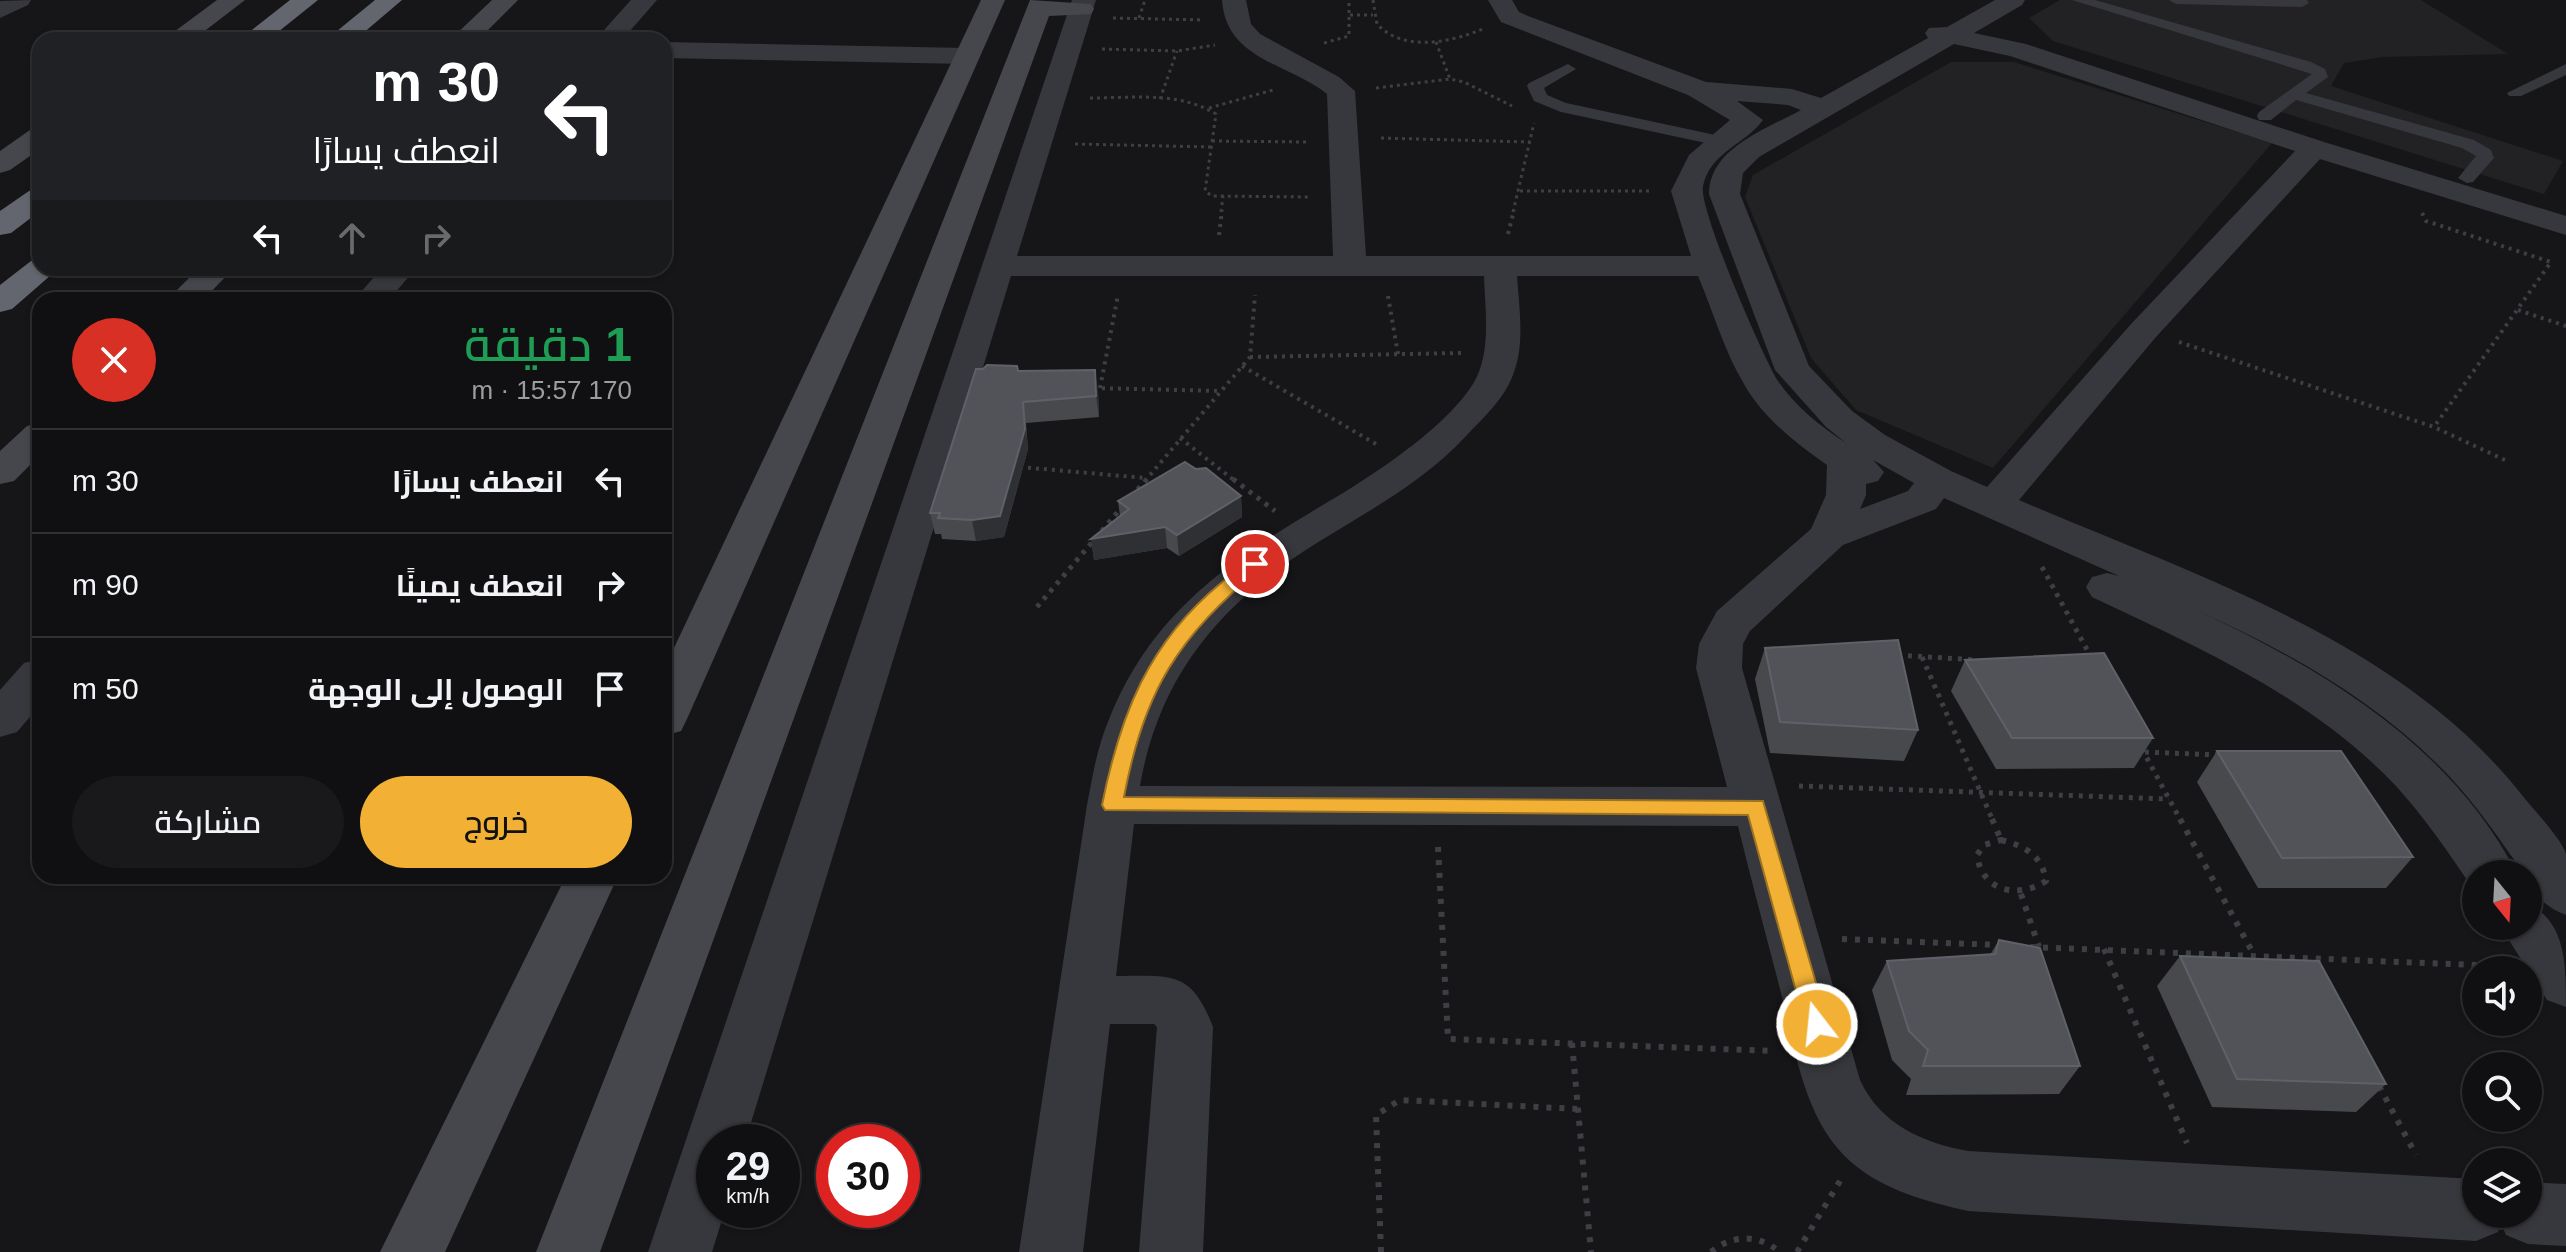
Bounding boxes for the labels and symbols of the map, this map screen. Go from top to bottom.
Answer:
pin [1221,530,1289,598]
north arrow [2462,860,2542,940]
position arrow [1775,982,1859,1066]
speed limit sign: 30 [816,1124,920,1228]

